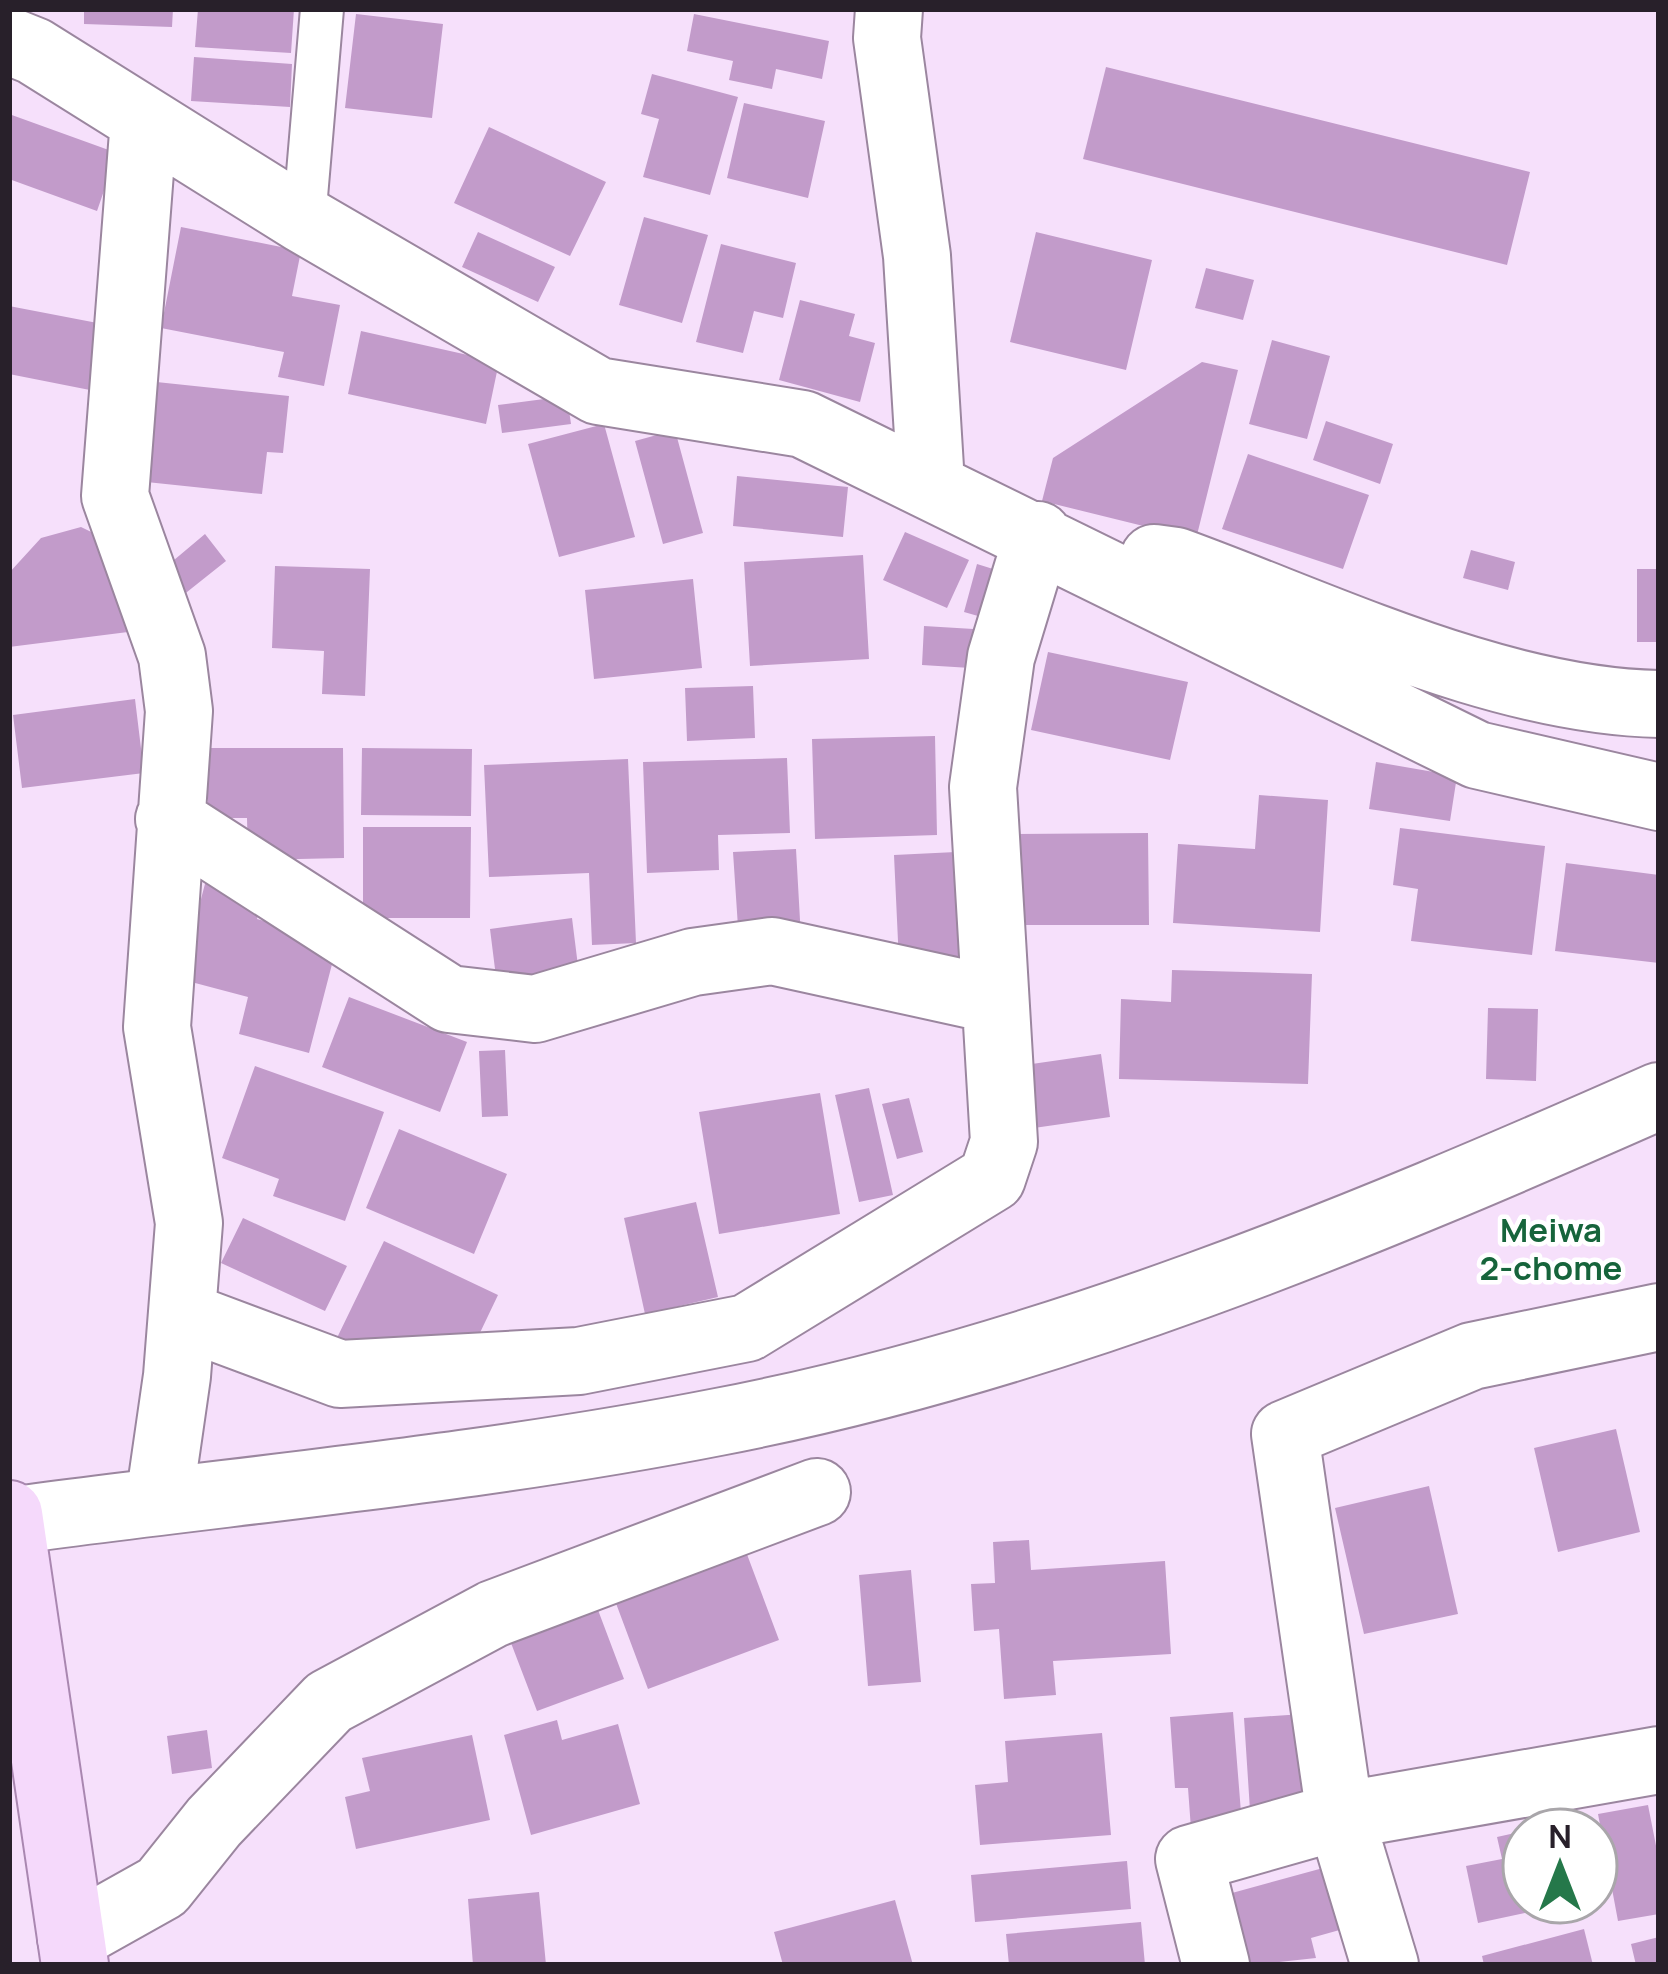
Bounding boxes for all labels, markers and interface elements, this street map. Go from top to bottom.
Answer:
district label: Meiwa 2-chome [1480,1207,1622,1290]
north arrow [1500,1806,1620,1926]
text: N [1548,1813,1572,1858]

